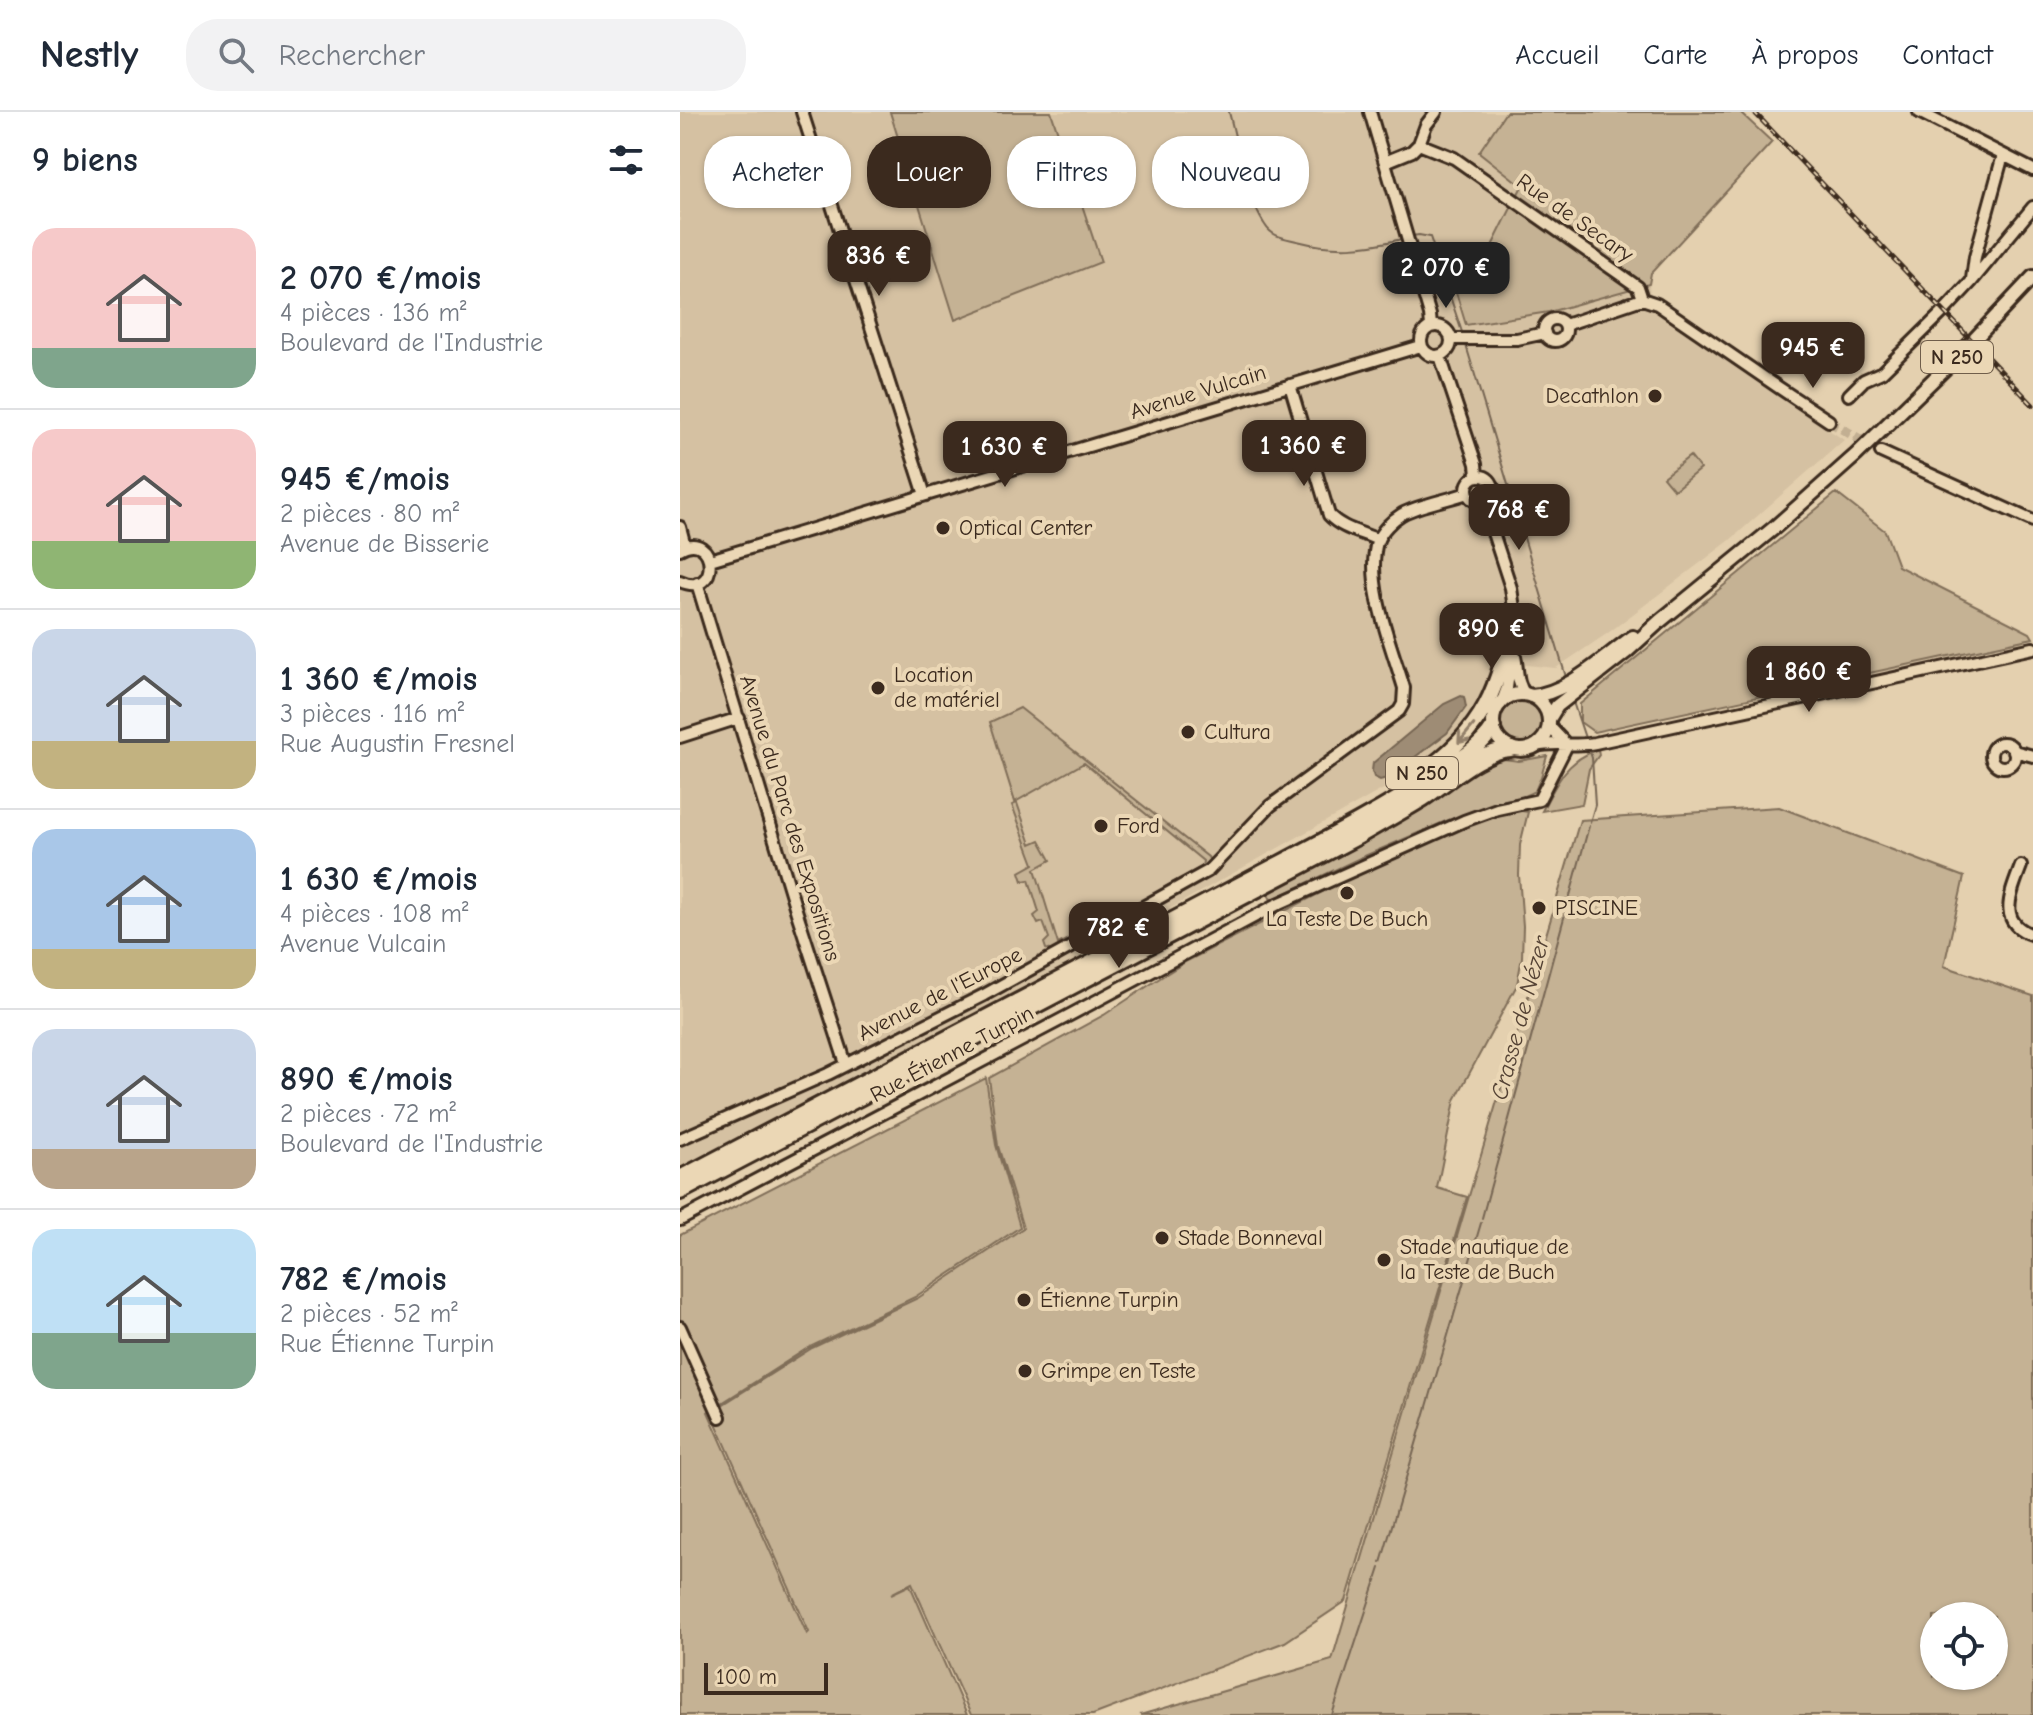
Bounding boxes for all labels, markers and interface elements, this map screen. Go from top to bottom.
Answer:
search box [186,19,746,91]
text: Nestly [40,33,138,77]
icon: search [214,33,258,77]
text: Rechercher [278,38,425,73]
text: Accueil [1515,39,1599,71]
text: Carte [1643,39,1707,71]
text: À propos [1751,39,1858,71]
text: Contact [1902,39,1993,71]
chip: Acheter [704,136,851,208]
chip: Louer [867,136,991,208]
chip: Filtres [1007,136,1136,208]
chip: Nouveau [1152,136,1309,208]
icon: filters [604,138,648,182]
text: 9 biens [32,140,138,180]
street label: Rue de Secary [1512,168,1638,268]
pin: 836 € [823,230,935,298]
text: 836 € [846,241,912,271]
pin: 2 070 € [1372,242,1520,310]
text: 2 070 € [1401,253,1491,283]
text: 2 070 €/mois [280,258,481,298]
icon: home [96,260,192,356]
text: 4 pièces · 136 m² [280,298,467,328]
pin: 945 € [1757,322,1869,390]
text: Boulevard de l'Industrie [280,328,543,358]
text: 945 € [1780,333,1846,363]
road number: N 250 [1921,341,1993,373]
street label: Avenue Vulcain [1127,359,1269,425]
place label: Decathlon [1545,383,1639,409]
marker: Decathlon [1646,387,1664,405]
pin: 1 360 € [1230,420,1378,488]
pin: 1 630 € [931,421,1079,489]
text: 1 360 € [1260,431,1348,461]
text: 1 630 € [961,432,1049,462]
text: 945 €/mois [280,459,450,499]
icon: home [96,461,192,557]
pin: 768 € [1463,484,1575,552]
text: 768 € [1487,495,1551,525]
text: 2 pièces · 80 m² [280,499,459,529]
place label: Optical Center [959,515,1092,541]
marker: Optical Center [934,519,952,537]
text: Avenue de Bisserie [280,529,489,559]
pin: 890 € [1436,603,1548,671]
text: 890 € [1458,614,1526,644]
pin: 1 860 € [1735,646,1883,714]
text: 1 860 € [1765,657,1853,687]
text: 1 360 €/mois [280,659,477,699]
icon: home [96,661,192,757]
place label: Location de matériel [894,662,1000,713]
street label: Avenue du Parc des Expositions [734,672,846,964]
marker: Location de matériel [869,679,887,697]
text: 3 pièces · 116 m² [280,699,464,729]
place label: Cultura [1204,719,1271,745]
marker: Cultura [1179,723,1197,741]
one-way arrow [1457,723,1475,743]
text: Rue Augustin Fresnel [280,729,515,759]
road number: N 250 [1386,757,1458,789]
place label: Ford [1117,813,1160,839]
marker: Ford [1092,817,1110,835]
text: 1 630 €/mois [280,859,477,899]
icon: home [96,861,192,957]
marker: La Teste De Buch [1338,884,1356,902]
place label: PISCINE [1555,895,1638,921]
text: 4 pièces · 108 m² [280,899,469,929]
marker: PISCINE [1530,899,1548,917]
pin: 782 € [1063,902,1175,970]
place label: La Teste De Buch [1266,906,1428,932]
text: 782 € [1087,913,1151,943]
text: Avenue Vulcain [280,929,446,959]
water label: Crasse de Nézer [1485,932,1556,1103]
street label: Avenue de l'Europe [854,941,1026,1047]
street label: Rue Étienne Turpin [866,1000,1038,1108]
text: 890 €/mois [280,1059,452,1099]
icon: home [96,1061,192,1157]
text: 2 pièces · 72 m² [280,1099,456,1129]
text: Boulevard de l'Industrie [280,1129,543,1159]
place label: Stade Bonneval [1178,1225,1323,1251]
marker: Stade Bonneval [1153,1229,1171,1247]
place label: Stade nautique de la Teste de Buch [1400,1234,1569,1285]
marker: Stade nautique de la Teste de Buch [1375,1251,1393,1269]
text: 782 €/mois [280,1259,446,1299]
icon: home [96,1261,192,1357]
place label: Étienne Turpin [1040,1287,1179,1313]
marker: Étienne Turpin [1015,1291,1033,1309]
text: 2 pièces · 52 m² [280,1299,458,1329]
text: Rue Étienne Turpin [280,1329,494,1359]
place label: Grimpe en Teste [1041,1358,1196,1384]
marker: Grimpe en Teste [1016,1362,1034,1380]
map controls [1920,1602,2008,1690]
button: locate [1920,1602,2008,1690]
scale bar [704,1659,828,1695]
text: 100 m [716,1664,777,1690]

